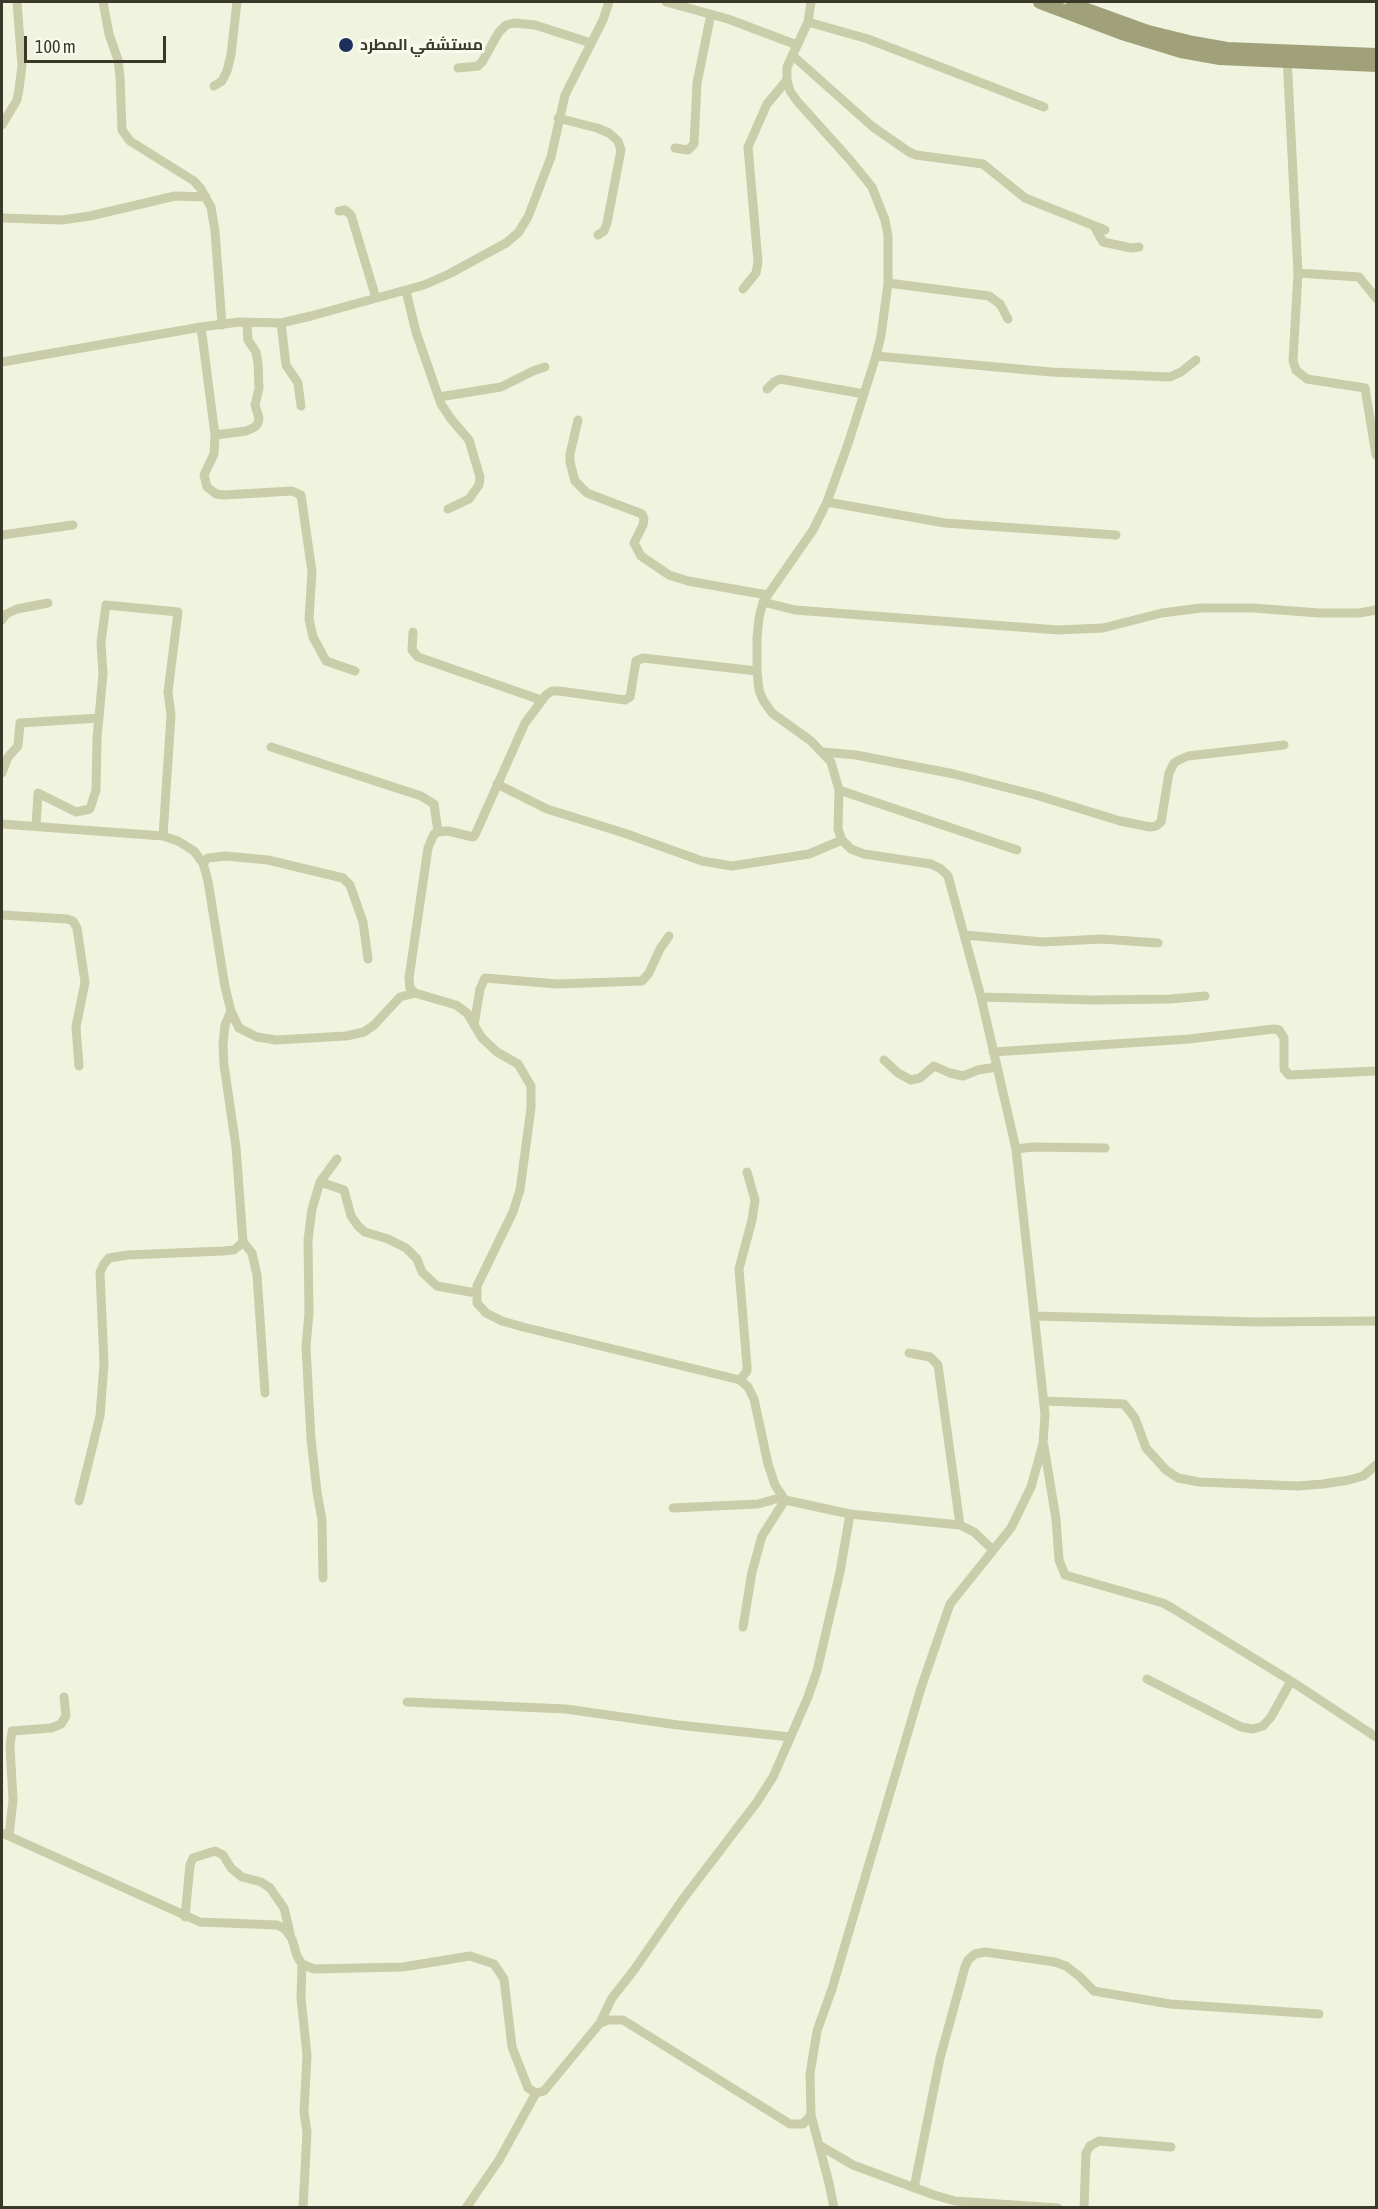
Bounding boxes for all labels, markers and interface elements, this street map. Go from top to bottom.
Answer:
scale bar [27,24,170,62]
place label: مستشفي المطرد [360,35,483,55]
text: 100 m [35,36,76,57]
marker: مستشفي المطرد [337,36,355,54]

